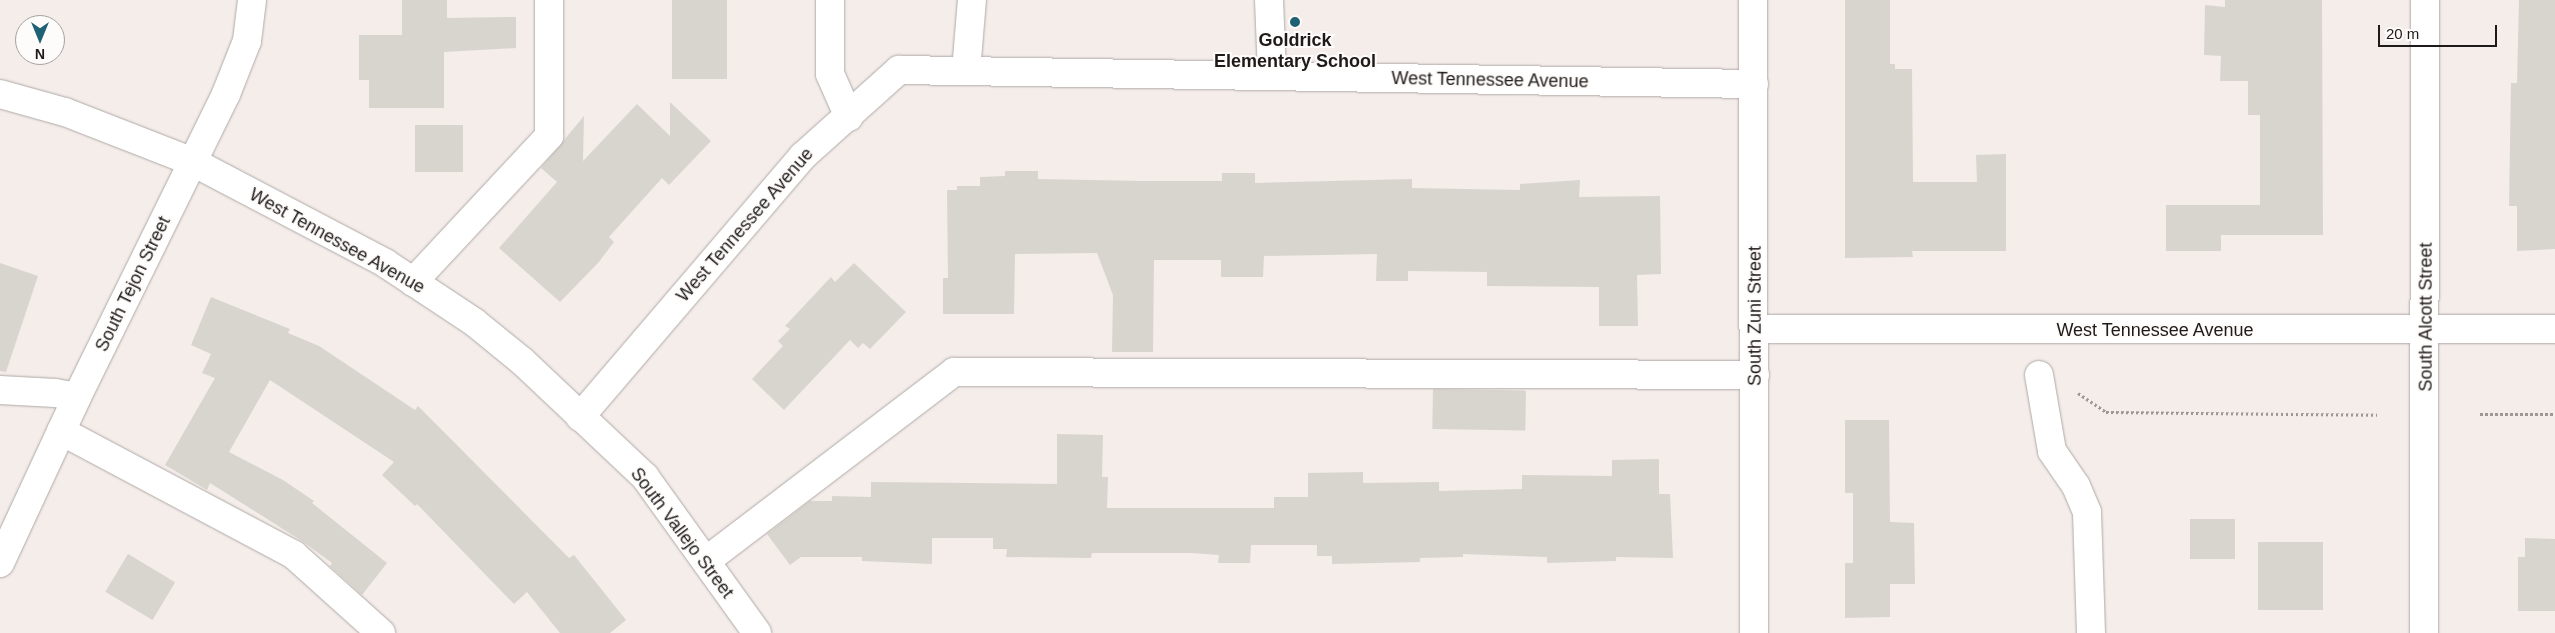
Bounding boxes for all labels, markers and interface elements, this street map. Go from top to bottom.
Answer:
north arrow [15,15,65,65]
scale bar [2380,15,2499,47]
marker: Goldrick Elementary School [1289,16,1301,28]
text: 20 m [2386,25,2419,42]
place label: Goldrick Elementary School [1214,30,1376,72]
text: N [35,46,45,62]
street label: West Tennessee Avenue [1391,67,1589,93]
street label: West Tennessee Avenue [672,143,818,307]
street label: West Tennessee Avenue [245,183,429,299]
street label: South Tejon Street [91,213,175,355]
street label: South Alcott Street [2415,242,2437,392]
street label: South Zuni Street [1744,246,1766,386]
street label: West Tennessee Avenue [2056,319,2254,341]
street label: South Vallejo Street [626,464,738,602]

